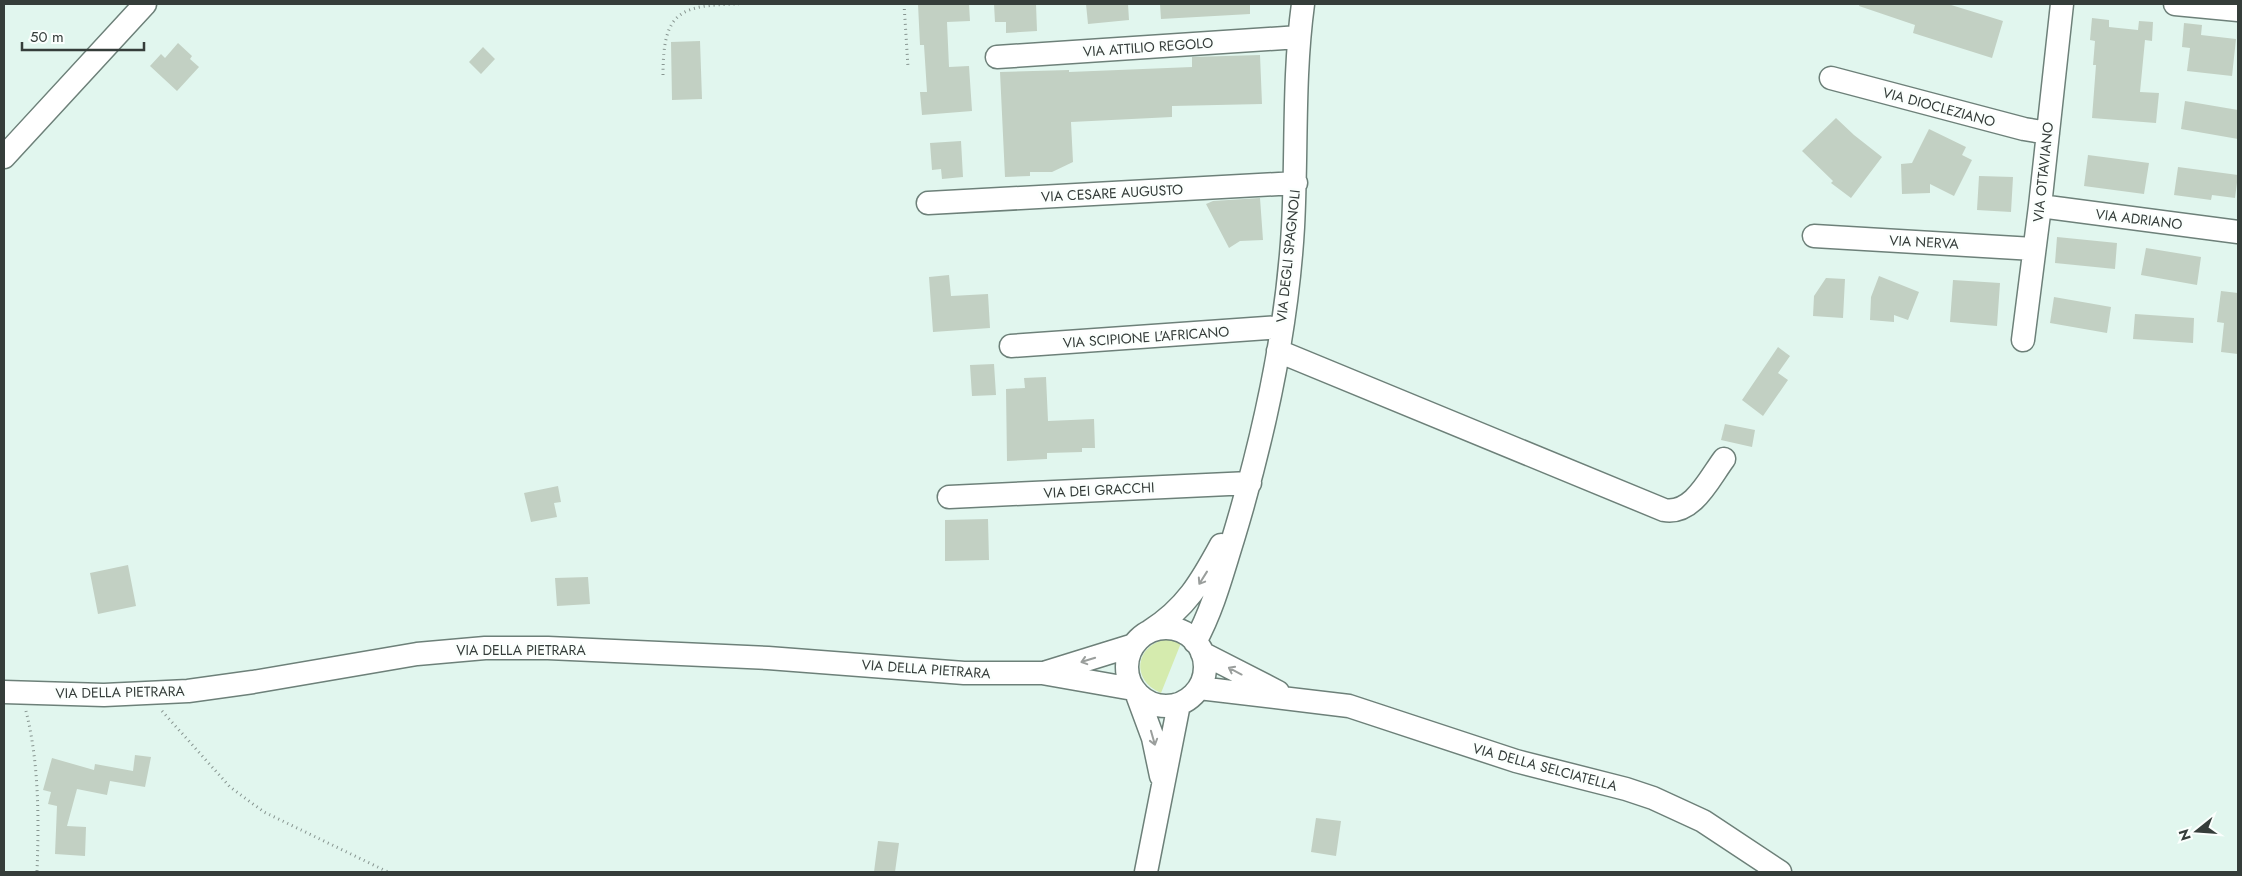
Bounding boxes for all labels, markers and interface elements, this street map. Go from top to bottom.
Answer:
scale bar [22,20,145,52]
text: 50 m [30,26,64,48]
street label: VIA ATTILIO REGOLO [1082,32,1214,62]
street label: VIA DIOCLEZIANO [1880,82,1998,132]
street label: VIA OTTAVIANO [2028,121,2058,223]
street label: VIA CESARE AUGUSTO [1040,179,1184,207]
street label: VIA DEGLI SPAGNOLI [1271,188,1305,324]
street label: VIA ADRIANO [2094,204,2184,234]
street label: VIA NERVA [1889,230,1960,254]
street label: VIA SCIPIONE L'AFRICANO [1062,321,1230,353]
street label: VIA DEI GRACCHI [1043,477,1155,503]
one-way arrow [1197,571,1207,585]
street label: VIA DELLA PIETRARA [456,640,586,660]
street label: VIA DELLA PIETRARA [861,655,992,684]
one-way arrow [1080,655,1096,665]
one-way arrow [1228,665,1243,675]
street label: VIA DELLA PIETRARA [55,681,186,703]
one-way arrow [1149,730,1158,746]
street label: VIA DELLA SELCIATELLA [1471,738,1620,796]
north arrow [2172,806,2222,856]
text: N [2173,827,2196,843]

